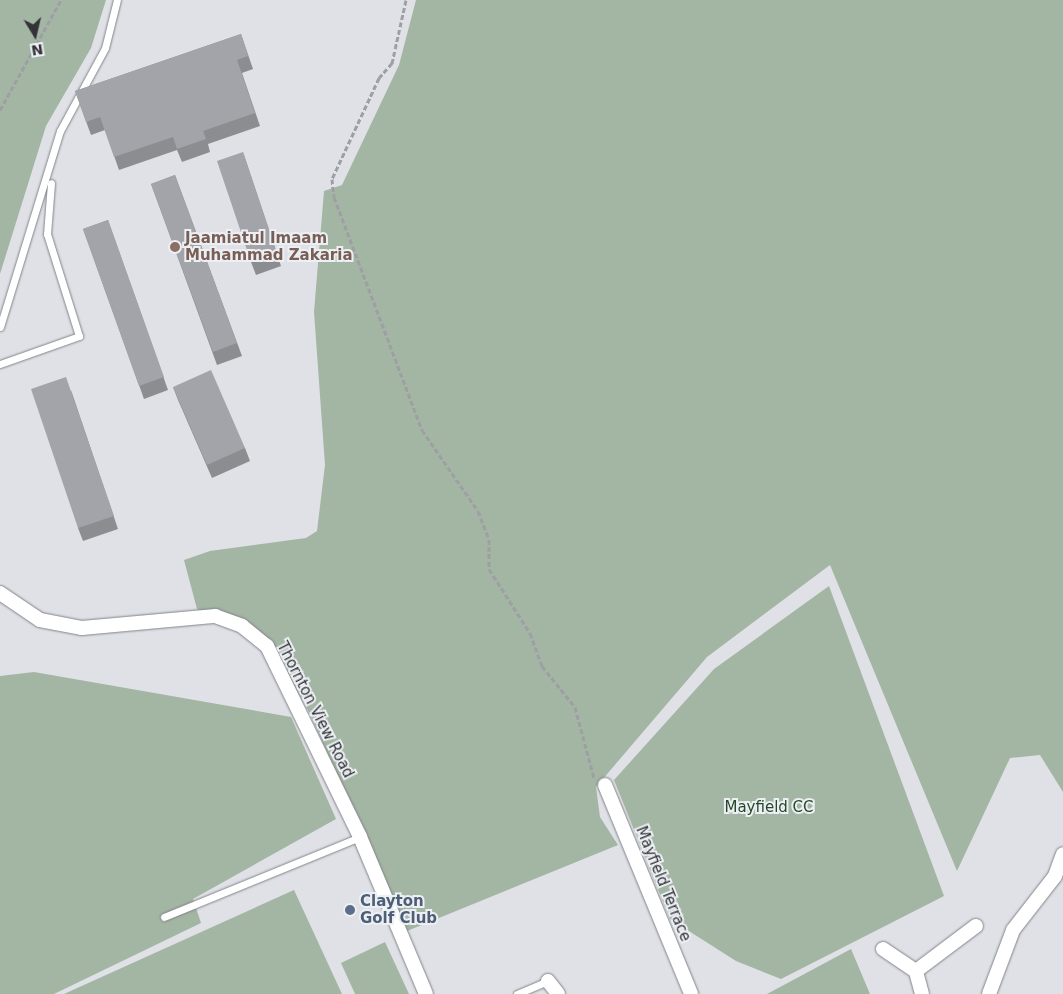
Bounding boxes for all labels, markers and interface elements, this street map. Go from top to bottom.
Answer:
north arrow [10,10,60,60]
text: N [30,41,44,59]
place label: Jaamiatul Imaam Muhammad Zakaria [185,229,353,264]
marker: Jaamiatul Imaam Muhammad Zakaria [169,241,181,253]
street label: Thornton View Road [273,639,357,781]
park label: Mayfield CC [724,799,814,817]
street label: Mayfield Terrace [632,824,694,944]
place label: Clayton Golf Club [360,892,437,927]
marker: Clayton Golf Club [344,904,356,916]

